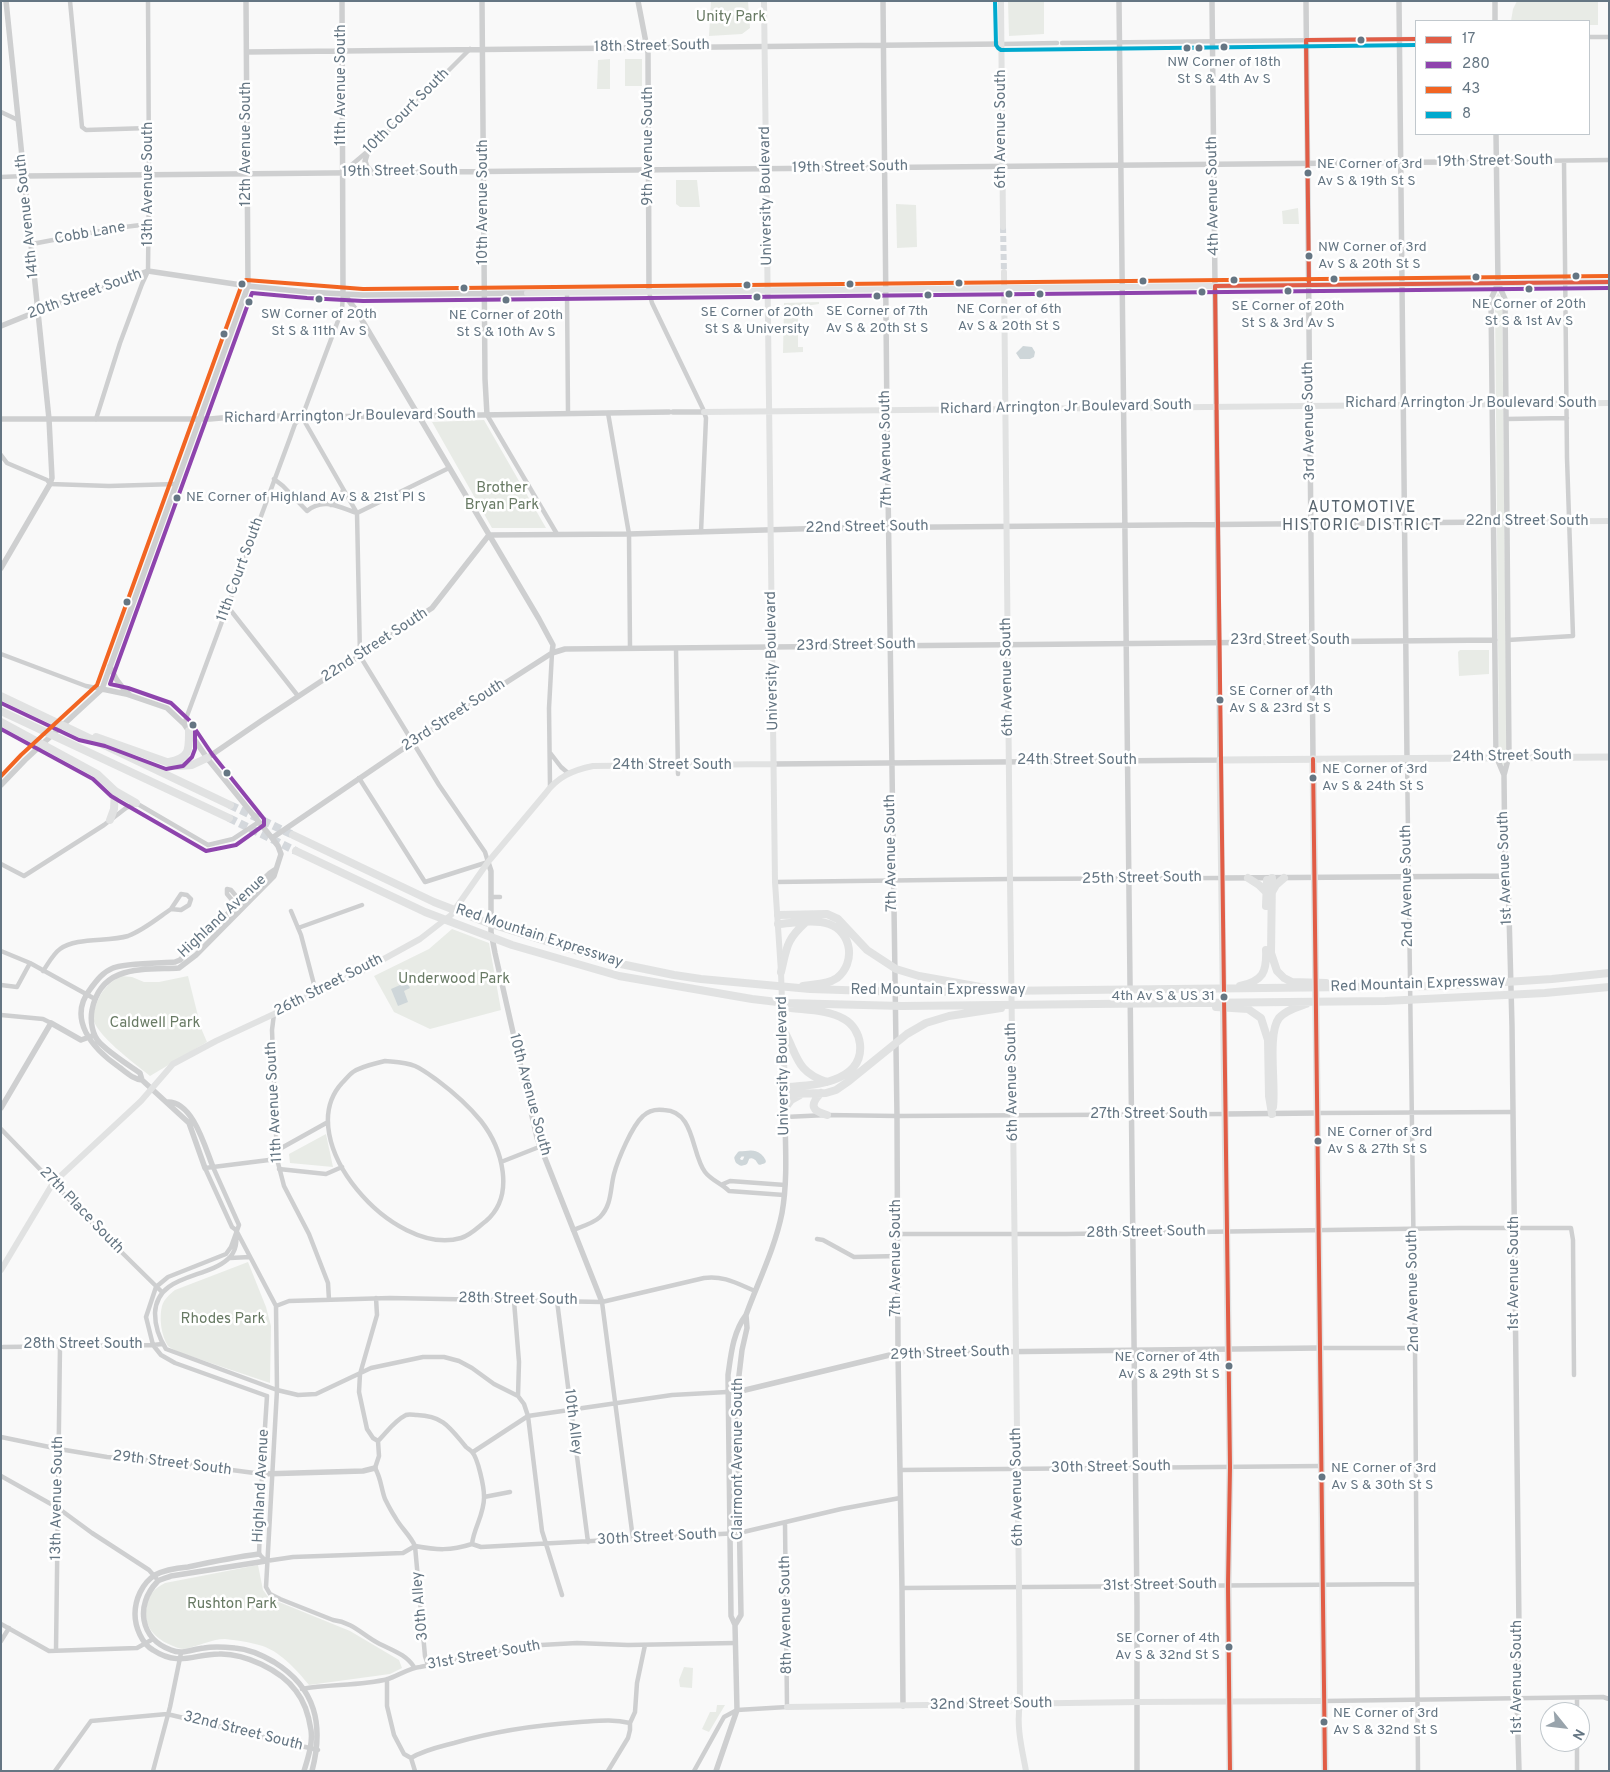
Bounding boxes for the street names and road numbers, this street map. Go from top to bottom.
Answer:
street label: 11th Avenue South [333,24,351,146]
street label: 18th Street South [594,37,710,57]
street label: 10th Court South [360,65,454,159]
street label: 6th Avenue South [993,69,1011,189]
street label: 12th Avenue South [238,81,256,207]
street label: 9th Avenue South [640,86,658,206]
street label: 13th Avenue South [140,122,158,246]
street label: University Boulevard [757,126,777,266]
street label: 4th Avenue South [1204,136,1224,256]
street label: 10th Avenue South [475,139,493,265]
street label: 19th Street South [1437,152,1553,172]
street label: 14th Avenue South [13,153,43,279]
street label: 19th Street South [792,158,908,178]
street label: 19th Street South [342,162,458,182]
street label: Cobb Lane [53,219,127,249]
street label: 20th Street South [25,266,145,324]
street label: 3rd Avenue South [1300,361,1320,481]
street label: 7th Avenue South [877,390,897,508]
street label: Richard Arrington Jr Boulevard South [1345,395,1597,413]
street label: Richard Arrington Jr Boulevard South [940,397,1192,419]
street label: Richard Arrington Jr Boulevard South [224,406,476,428]
street label: 22nd Street South [1465,513,1589,531]
street label: 11th Court South [214,515,268,625]
street label: 22nd Street South [805,518,929,538]
street label: University Boulevard [763,591,783,731]
street label: 22nd Street South [318,605,432,687]
street label: 6th Avenue South [998,617,1018,737]
street label: 23rd Street South [1230,632,1350,650]
street label: 23rd Street South [796,636,916,656]
street label: 23rd Street South [399,676,509,756]
street label: 24th Street South [1452,747,1572,767]
street label: 24th Street South [1017,752,1137,770]
street label: 24th Street South [612,757,732,775]
street label: 7th Avenue South [882,794,902,912]
street label: 1st Avenue South [1495,811,1517,925]
street label: 2nd Avenue South [1398,824,1418,948]
street label: 25th Street South [1082,869,1202,889]
street label: Highland Avenue [175,872,271,962]
street label: Red Mountain Expressway [453,901,625,973]
street label: 26th Street South [272,951,386,1021]
street label: Red Mountain Expressway [1330,973,1506,997]
street label: Red Mountain Expressway [850,982,1026,1000]
street label: University Boulevard [774,996,794,1136]
street label: 6th Avenue South [1003,1022,1023,1142]
street label: 10th Avenue South [504,1032,554,1158]
street label: 11th Avenue South [263,1041,287,1163]
street label: 27th Street South [1090,1106,1208,1124]
street label: 27th Place South [35,1164,127,1258]
street label: 7th Avenue South [888,1199,906,1317]
street label: 1st Avenue South [1506,1216,1524,1330]
street label: 28th Street South [1086,1223,1206,1243]
street label: 2nd Avenue South [1404,1229,1424,1353]
street label: 28th Street South [458,1290,578,1310]
street label: 28th Street South [23,1336,143,1354]
street label: 29th Street South [890,1343,1010,1365]
street label: Clairmont Avenue South [730,1378,748,1540]
street label: 10th Alley [559,1388,585,1456]
street label: 6th Avenue South [1008,1427,1028,1547]
street label: Highland Avenue [250,1429,274,1543]
street label: 13th Avenue South [48,1435,68,1561]
street label: 29th Street South [112,1448,232,1480]
street label: 30th Street South [1051,1458,1171,1478]
street label: 30th Street South [597,1526,717,1550]
street label: 8th Avenue South [777,1555,797,1675]
street label: 30th Alley [409,1571,433,1641]
street label: 31st Street South [1103,1576,1217,1596]
street label: 1st Avenue South [1509,1620,1527,1734]
street label: 31st Street South [426,1637,542,1675]
street label: 32nd Street South [930,1695,1052,1715]
street label: 32nd Street South [181,1708,305,1756]

